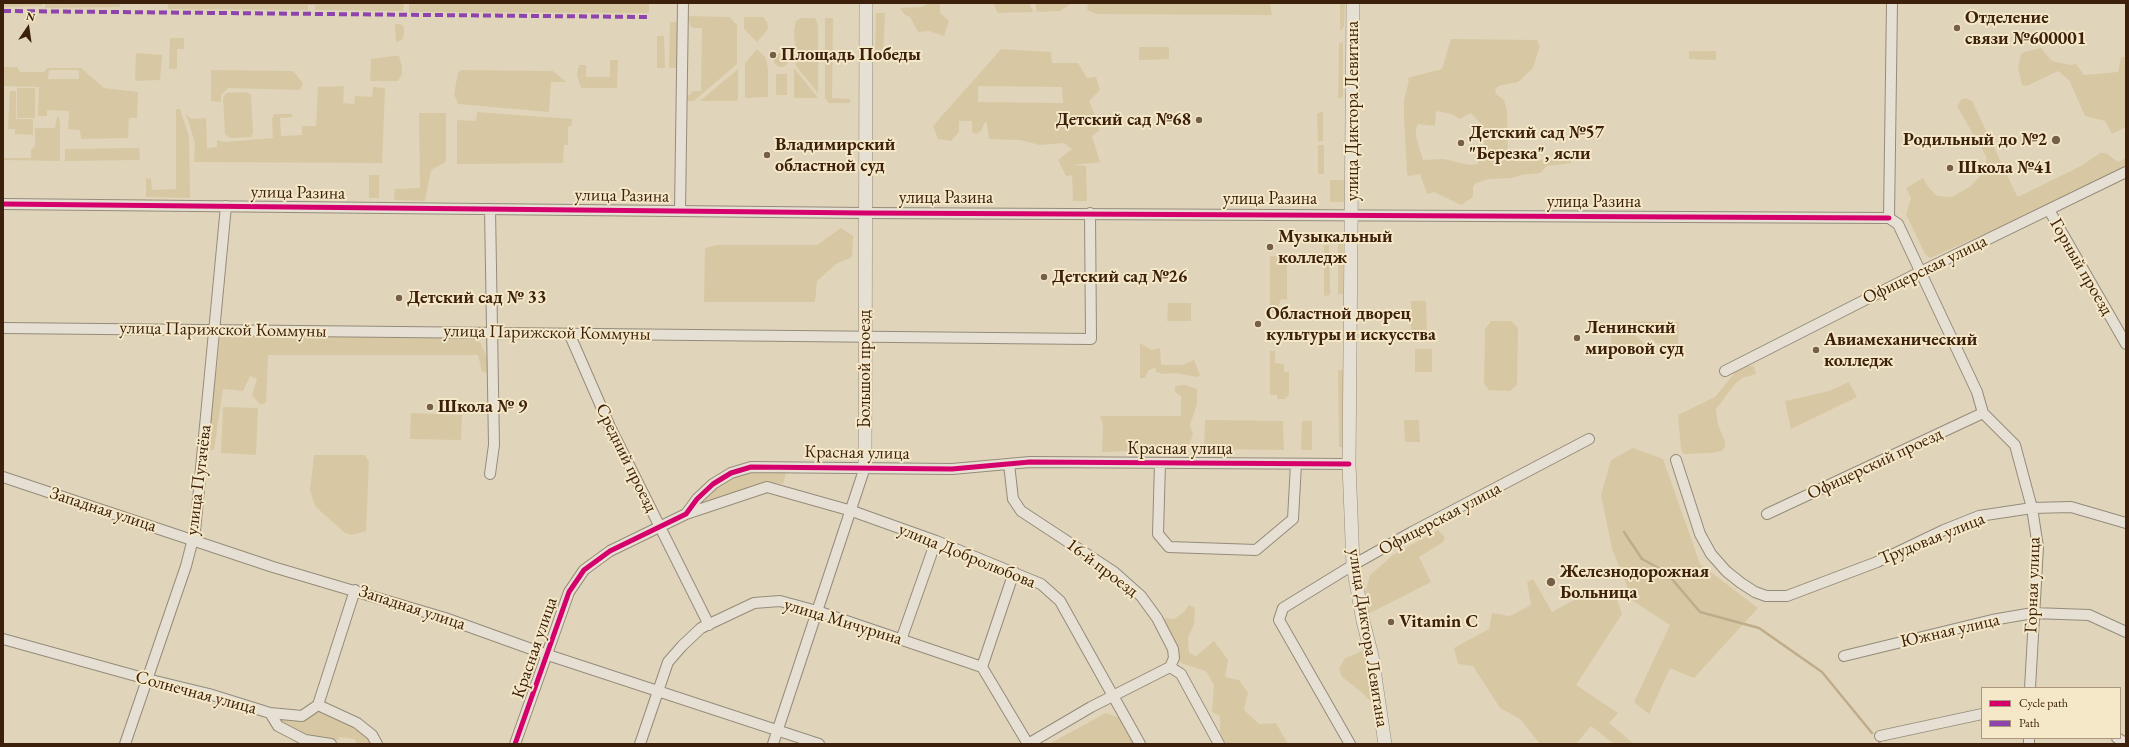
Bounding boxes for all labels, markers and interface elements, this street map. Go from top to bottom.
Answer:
place label: Отделение связи №600001 [1965,7,2086,50]
north arrow [8,8,48,48]
text: N [25,8,37,24]
street label: улица Диктора Левитана [1342,21,1364,201]
marker: Отделение связи №600001 [1952,23,1962,33]
place label: Площадь Победы [781,44,921,66]
marker: Площадь Победы [768,50,778,60]
place label: Детский сад №68 [1056,109,1191,131]
marker: Детский сад №68 [1194,115,1204,125]
place label: Детский сад №57 "Березка", ясли [1469,122,1604,164]
place label: Родильный до №2 [1903,129,2047,151]
place label: Владимирский областной суд [775,134,895,176]
marker: Родильный до №2 [2050,134,2062,146]
marker: Детский сад №57 "Березка", ясли [1456,138,1466,148]
marker: Владимирский областной суд [762,150,772,160]
place label: Школа №41 [1958,157,2052,179]
marker: Школа №41 [1945,163,1955,173]
street label: улица Разина [251,181,345,205]
street label: улица Разина [575,184,669,208]
street label: улица Разина [899,187,993,209]
street label: улица Разина [1223,188,1317,210]
street label: улица Разина [1547,191,1641,213]
street label: Горный проезд [2045,215,2117,319]
place label: Музыкальный колледж [1278,226,1393,268]
street label: Офицерская улица [1859,231,1991,309]
marker: Музыкальный колледж [1265,242,1275,252]
place label: Детский сад №26 [1052,266,1187,288]
marker: Детский сад №26 [1039,272,1049,282]
place label: Детский сад № 33 [407,287,547,309]
marker: Детский сад № 33 [394,293,404,303]
place label: Областной дворец культуры и искусства [1266,303,1436,346]
street label: Большой проезд [854,310,876,428]
street label: улица Парижской Коммуны [119,317,327,343]
place label: Ленинский мировой суд [1585,317,1684,360]
marker: Областной дворец культуры и искусства [1253,319,1263,329]
street label: улица Парижской Коммуны [443,320,651,346]
place label: Авиамеханический колледж [1824,329,1977,372]
marker: Ленинский мировой суд [1572,333,1582,343]
marker: Авиамеханический колледж [1811,345,1821,355]
place label: Школа № 9 [438,396,527,418]
street label: Средний проезд [590,400,662,516]
marker: Школа № 9 [425,402,435,412]
street label: улица Пугачёва [181,423,217,537]
street label: Офицерский проезд [1804,423,1946,505]
street label: Красная улица [1127,438,1233,460]
street label: Красная улица [804,441,910,465]
street label: Офицерская улица [1375,478,1505,560]
street label: Западная улица [47,483,159,537]
street label: Трудовая улица [1876,508,1988,570]
street label: улица Добролюбова [895,519,1039,593]
street label: 16-й проезд [1062,534,1142,602]
street label: Горная улица [2021,537,2045,633]
street label: улица Диктора Левитана [1343,547,1393,729]
place label: Железнодорожная Больница [1560,561,1709,604]
marker: Железнодорожная Больница [1545,576,1557,588]
street label: Западная улица [356,581,468,635]
street label: улица Мичурина [781,594,905,650]
street label: Красная улица [508,595,562,701]
street label: Южная улица [1898,609,2002,653]
place label: Vitamin C [1399,611,1478,633]
marker: Vitamin C [1386,617,1396,627]
street label: Солнечная улица [133,666,259,720]
legend [1981,687,2121,739]
text: Cycle path [2019,695,2068,711]
text: Path [2019,715,2040,731]

